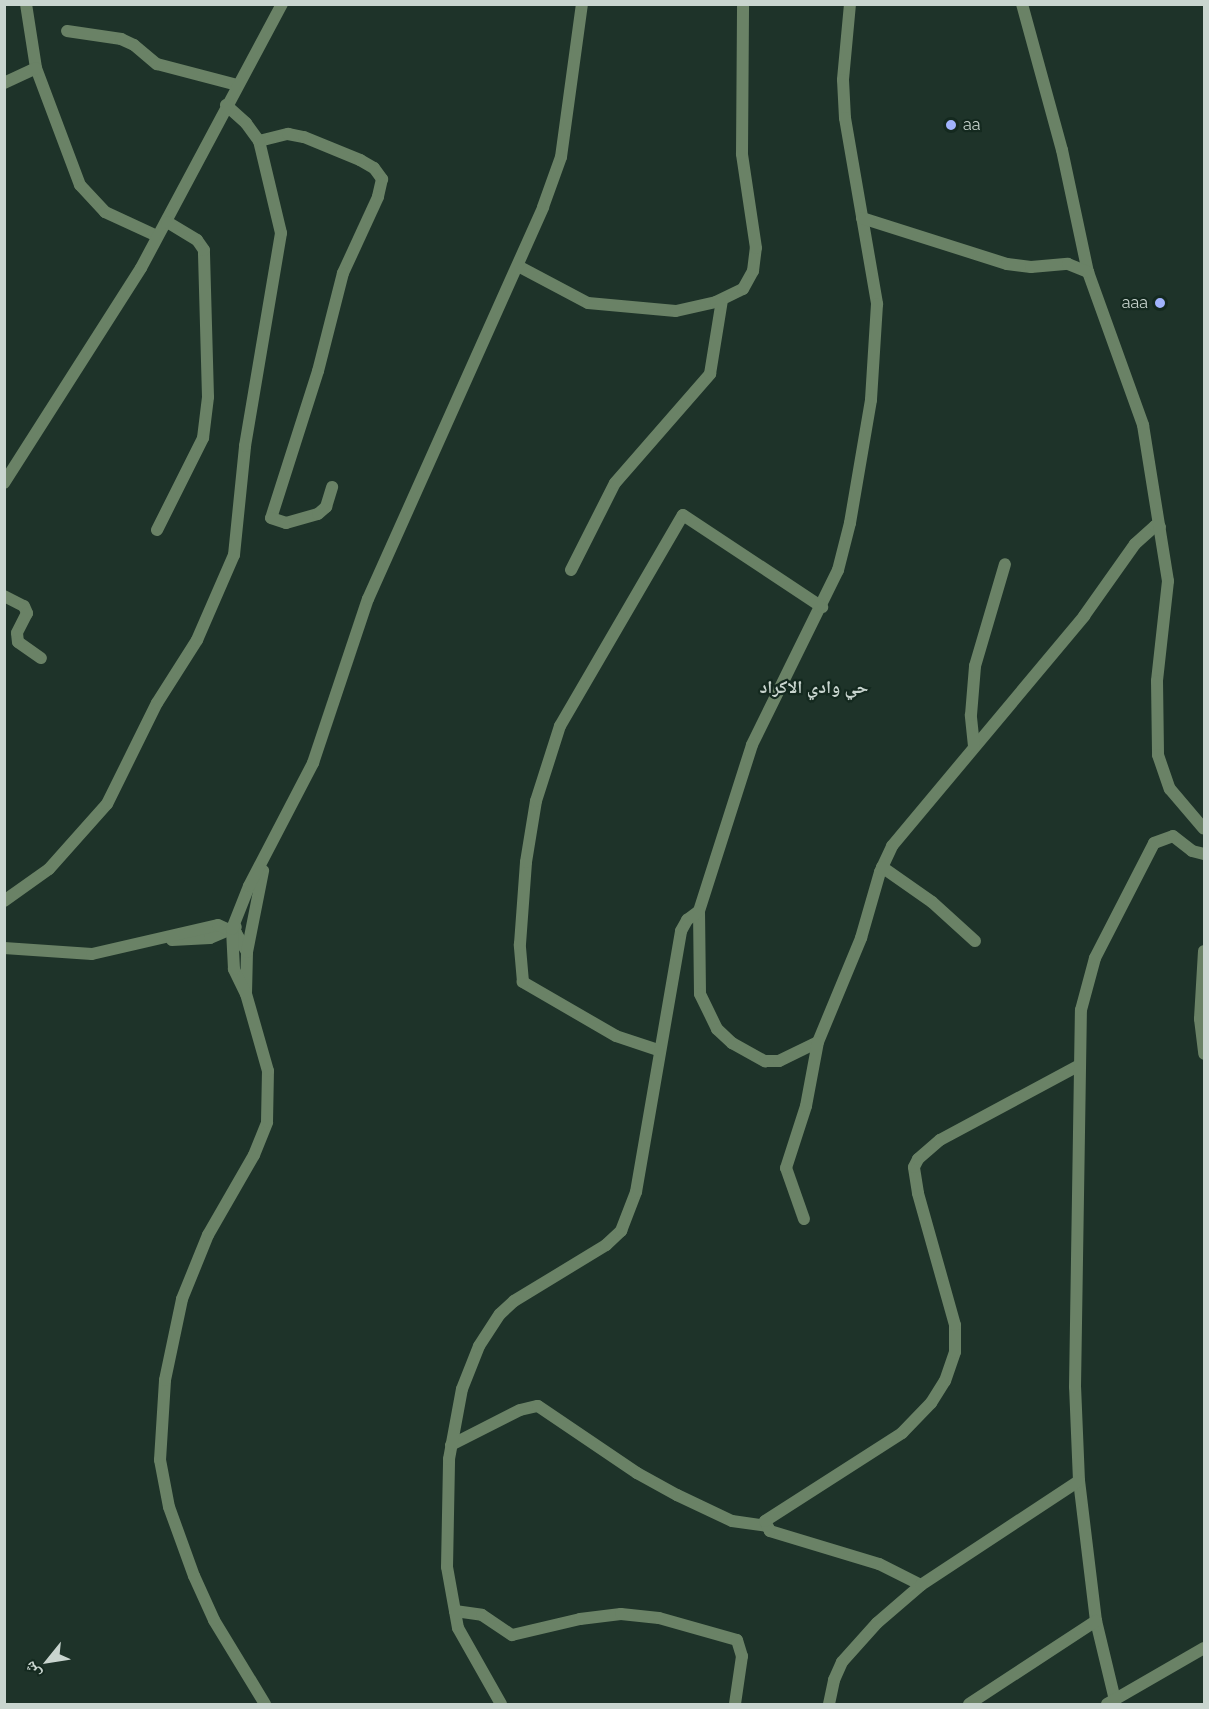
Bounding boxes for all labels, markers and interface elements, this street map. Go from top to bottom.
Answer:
place label: aa [963,115,980,135]
marker: aa [944,118,958,132]
place label: aaa [1122,293,1148,313]
marker: aaa [1153,296,1167,310]
district label: حي وادي الاكراد [759,676,869,698]
north arrow [18,1631,78,1691]
text: ش [20,1658,44,1682]

